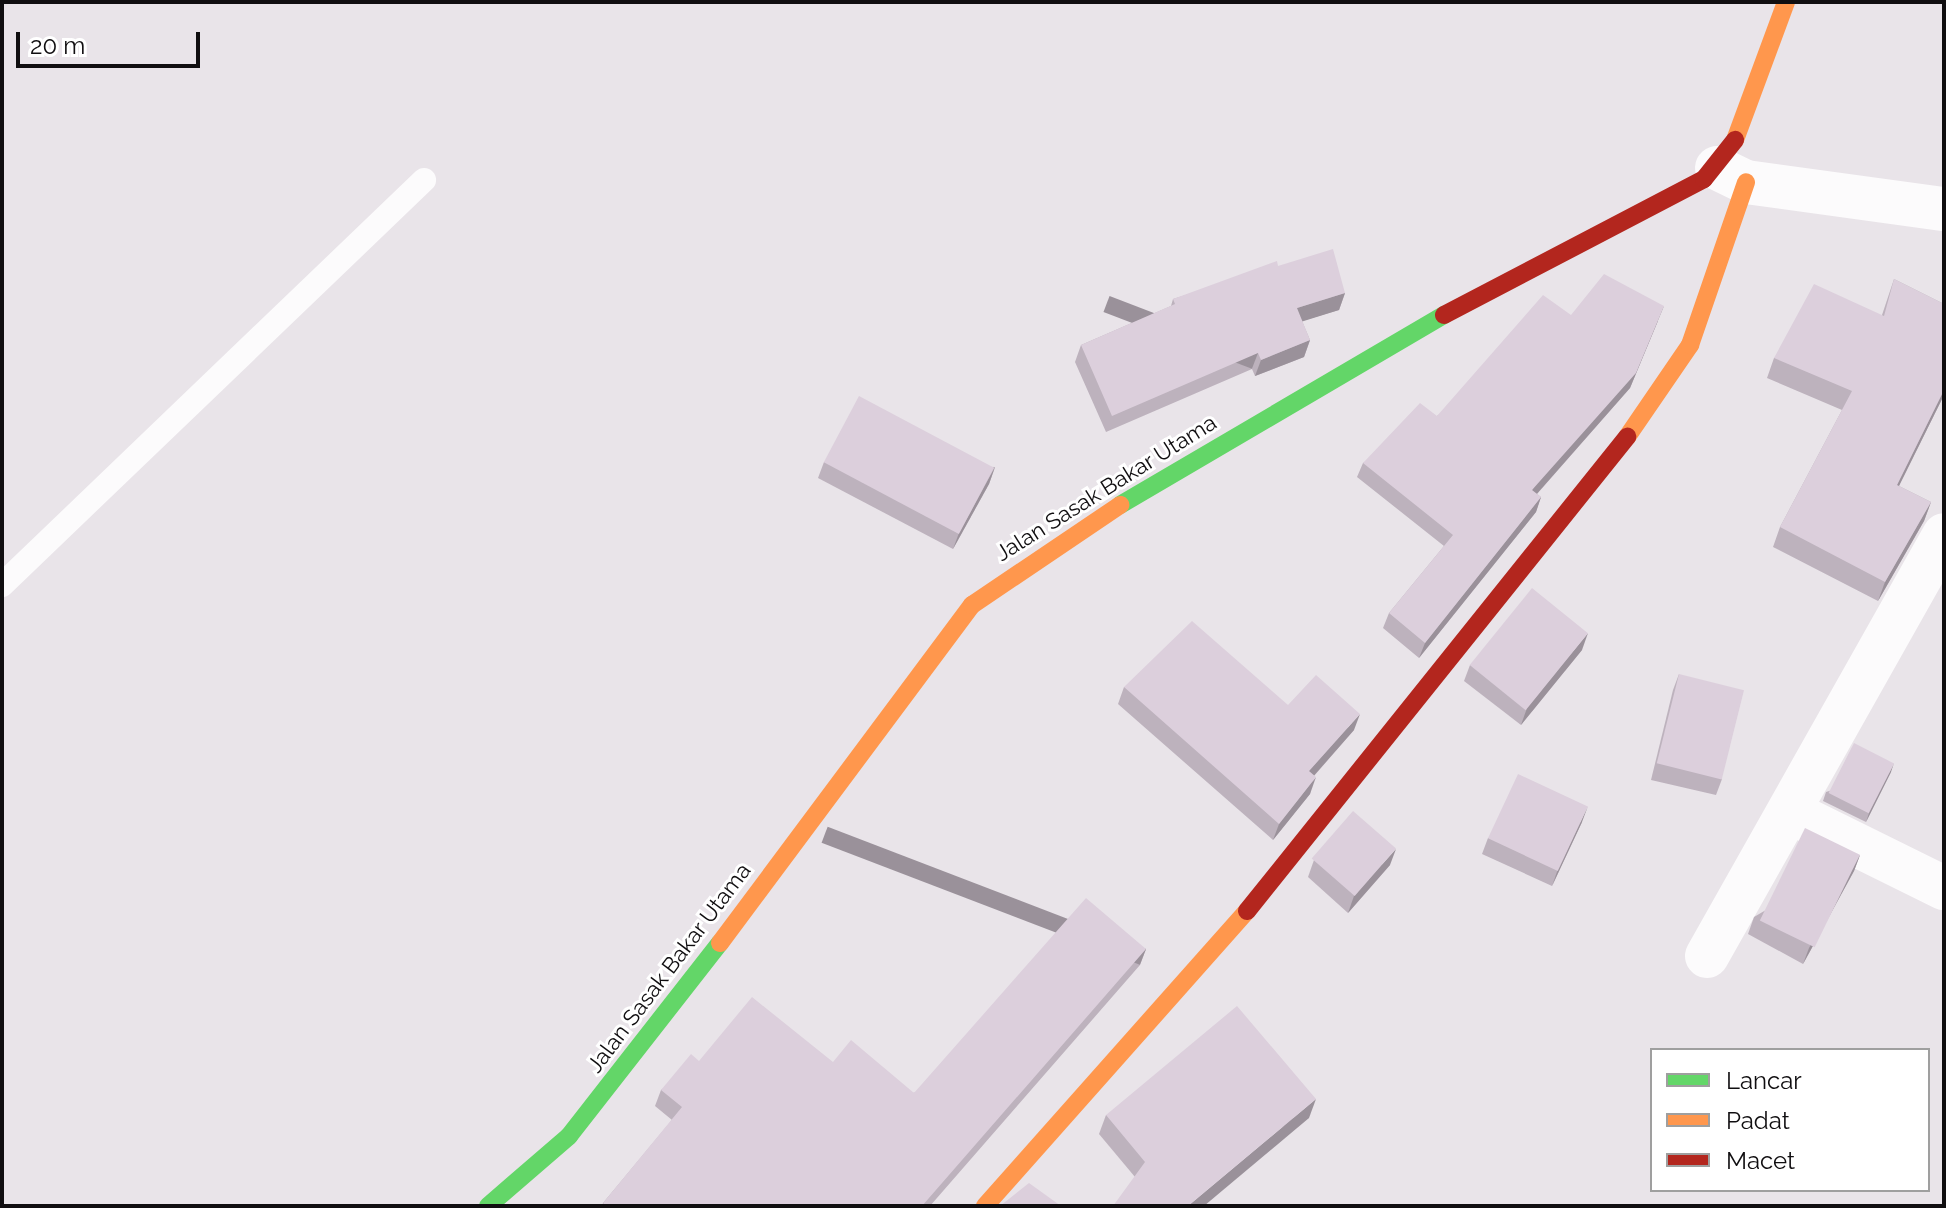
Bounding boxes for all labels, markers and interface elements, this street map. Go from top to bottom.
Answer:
scale bar [20,16,204,66]
text: 20 m [30,31,85,60]
street label: Jalan Sasak Bakar Utama [991,409,1221,567]
street label: Jalan Sasak Bakar Utama [582,858,756,1078]
legend [1650,1048,1930,1192]
text: Lancar [1726,1066,1802,1095]
text: Padat [1726,1106,1790,1135]
text: Macet [1726,1146,1795,1175]

